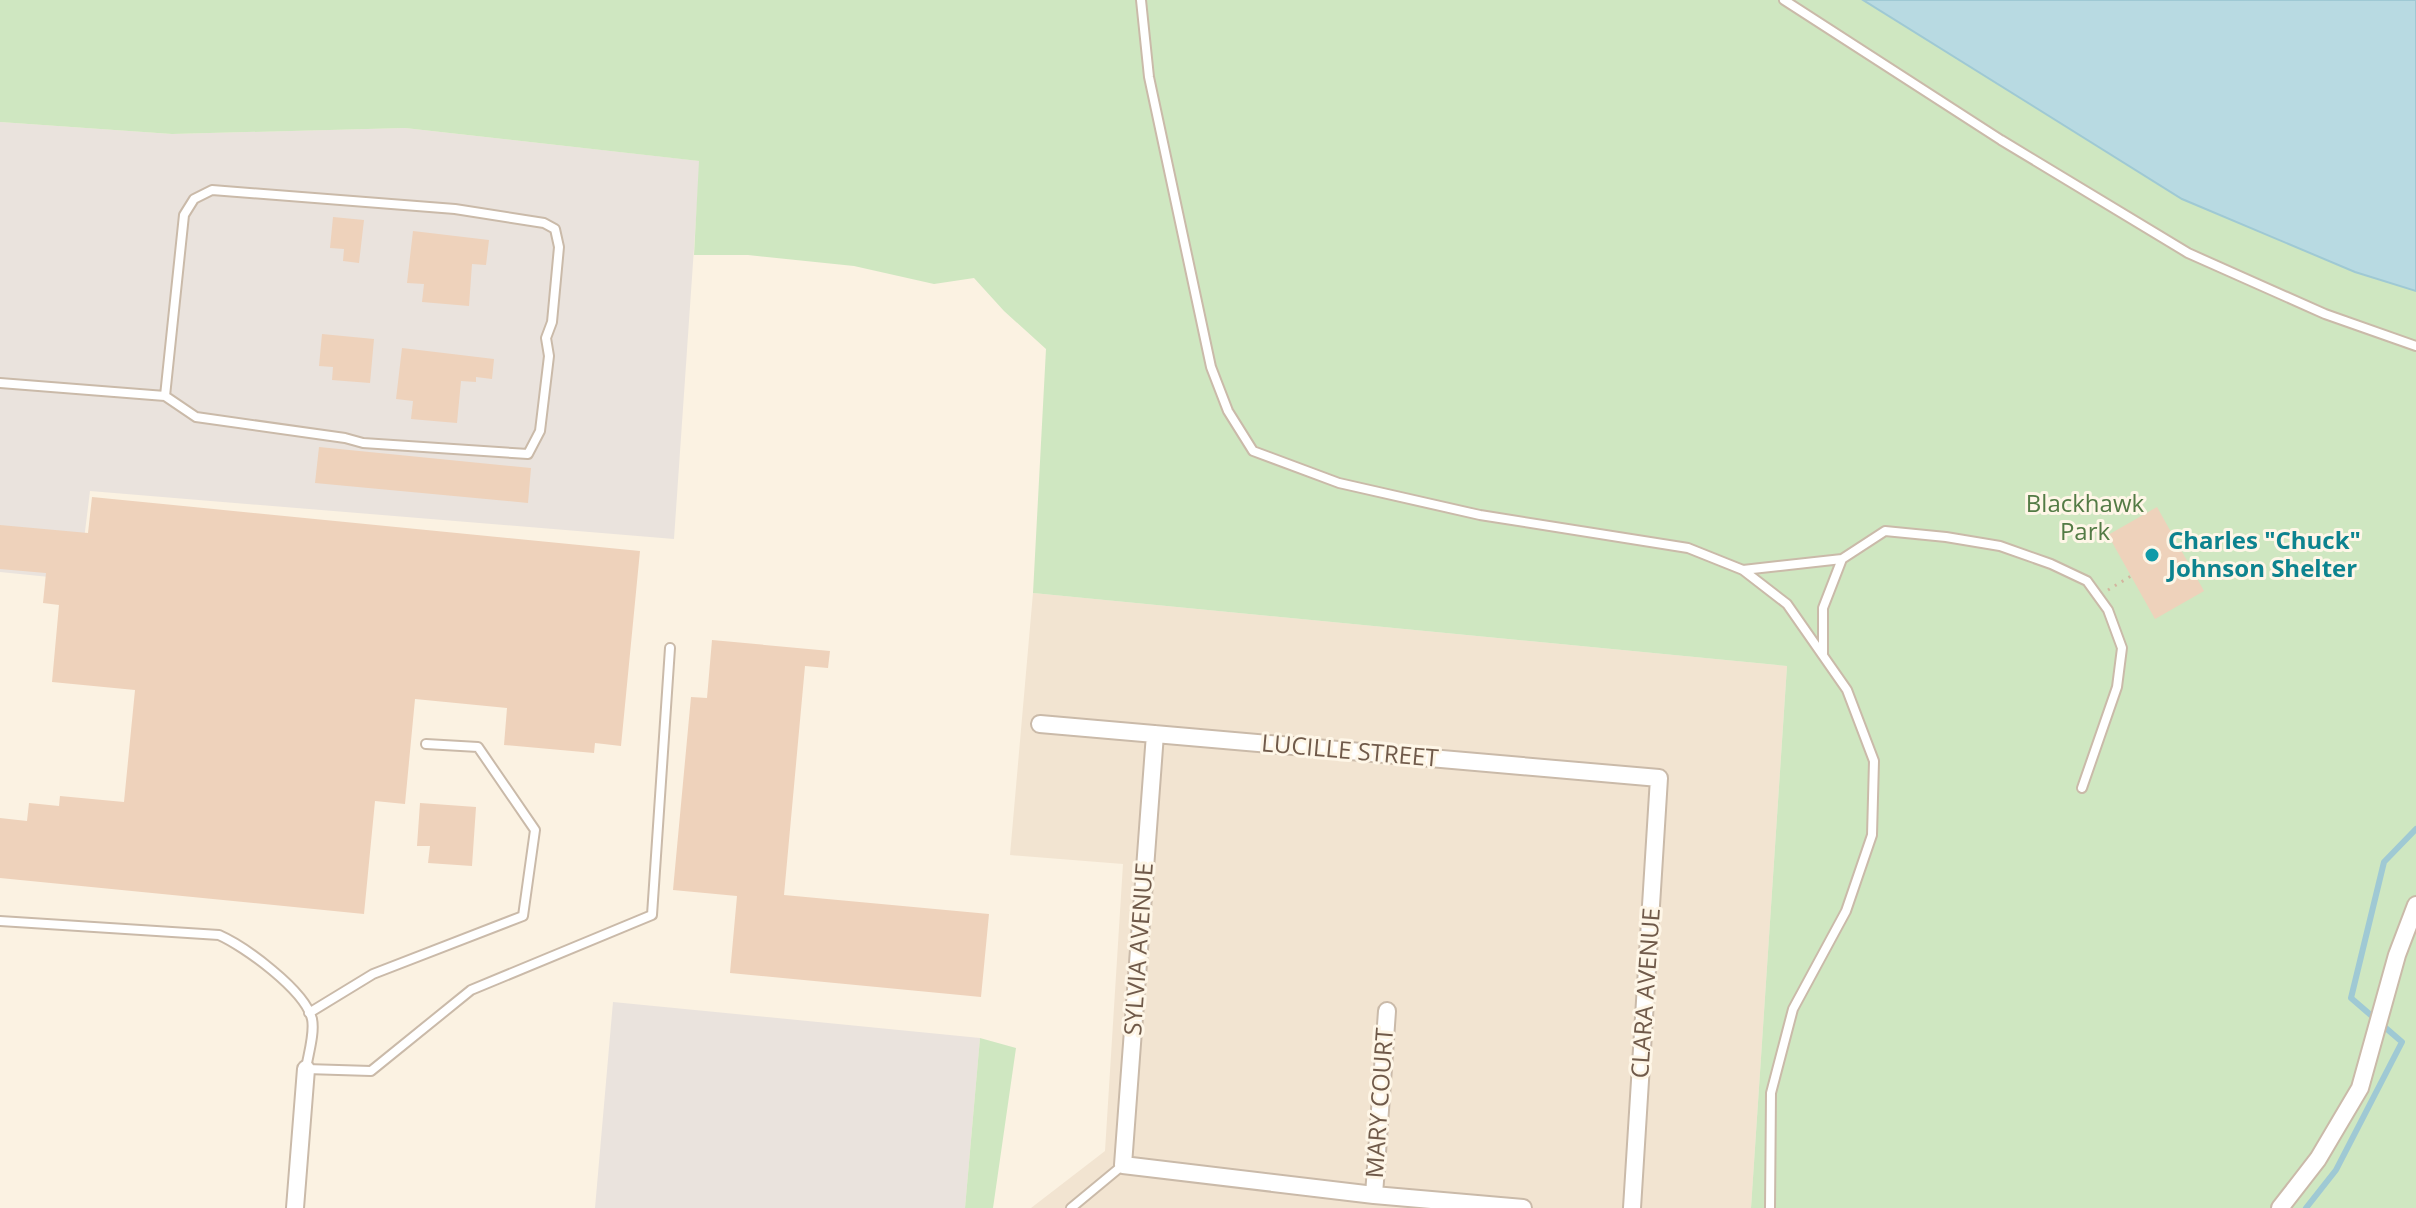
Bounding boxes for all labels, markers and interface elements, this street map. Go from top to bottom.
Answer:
park label: Blackhawk Park [2026,486,2145,547]
place label: Charles "Chuck" Johnson Shelter [2166,523,2361,584]
marker: Charles "Chuck" Johnson Shelter [2143,546,2161,564]
street label: LUCILLE STREET [1260,725,1440,774]
street label: SYLVIA AVENUE [1115,861,1160,1036]
street label: CLARA AVENUE [1622,907,1667,1079]
street label: MARY COURT [1357,1027,1400,1179]

